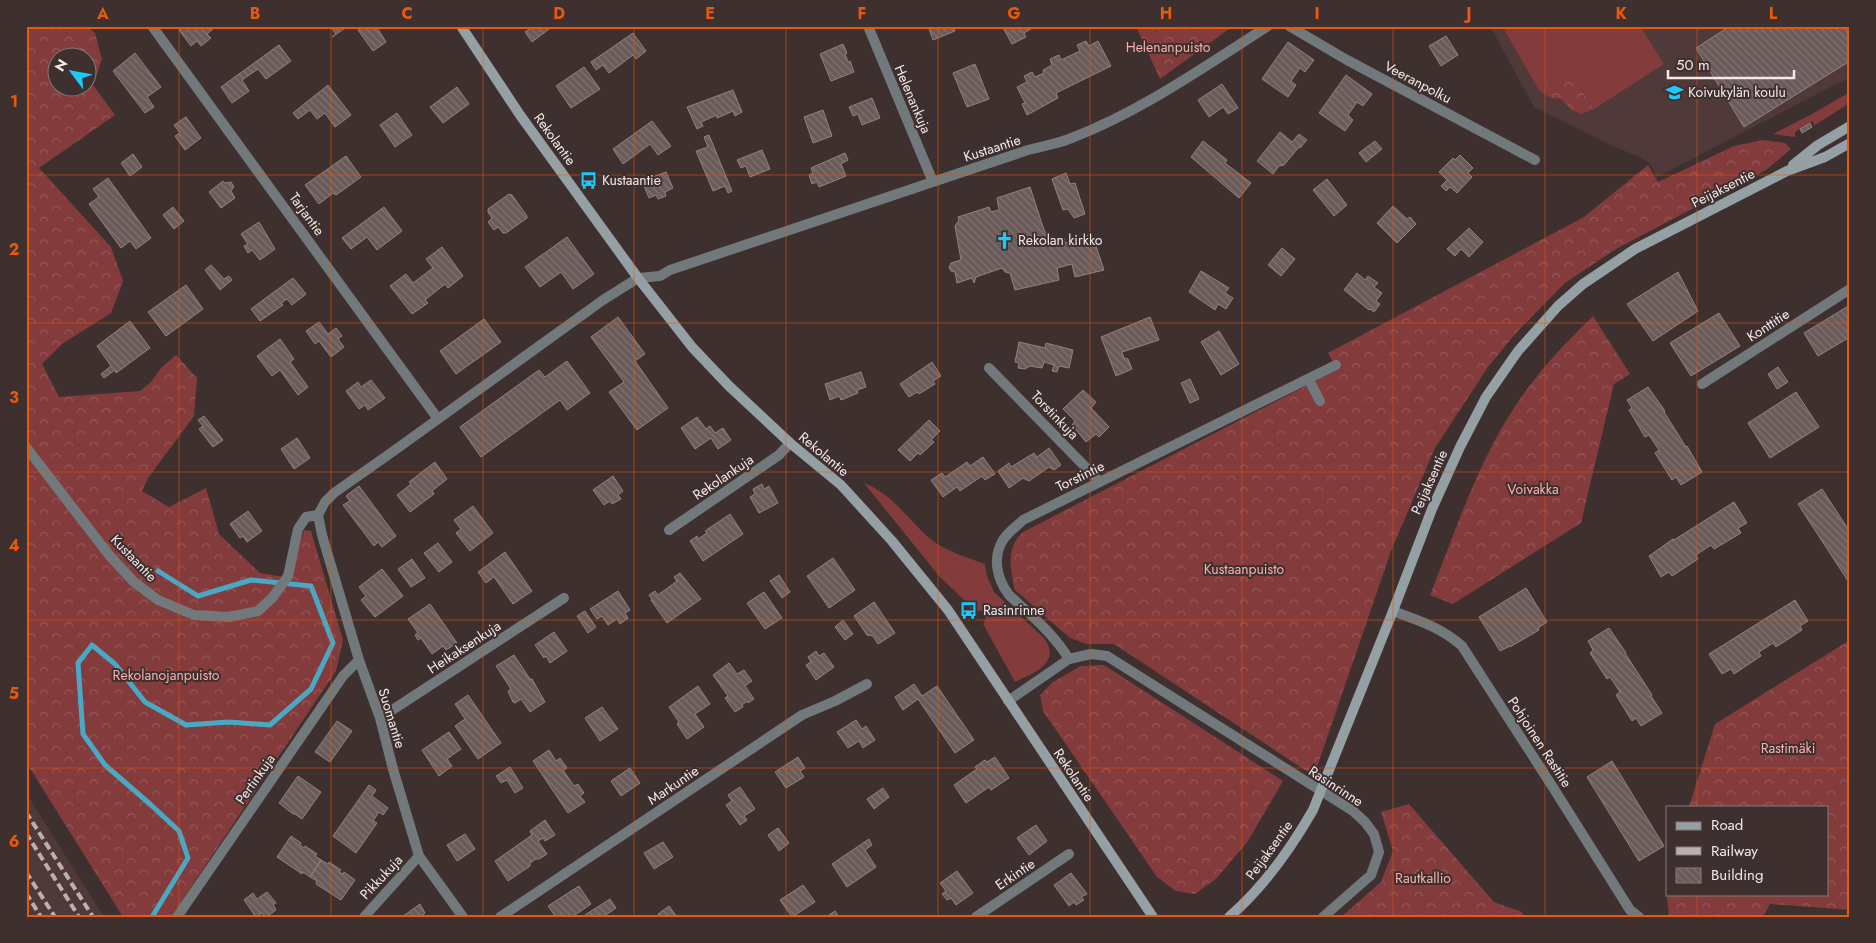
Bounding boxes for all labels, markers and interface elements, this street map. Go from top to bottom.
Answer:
text: A [96,2,109,25]
text: B [250,2,260,25]
text: C [401,2,413,25]
text: D [553,2,565,25]
text: E [705,2,715,25]
text: F [858,2,866,25]
text: G [1007,2,1021,25]
text: H [1160,2,1172,25]
text: I [1314,2,1320,25]
text: J [1463,2,1472,25]
text: K [1615,2,1627,25]
text: L [1769,2,1778,25]
park label: Helenanpuisto [1126,37,1211,57]
north arrow [48,48,98,98]
scale bar [1668,48,1795,80]
text: 50 m [1676,54,1710,76]
text: N [50,55,72,75]
street label: Veeranpolku [1381,56,1455,108]
street label: Helenankuja [890,62,936,136]
school or university icon: Koivukylän koulu [1664,82,1684,102]
place label: Koivukylän koulu [1688,82,1786,102]
text: 1 [10,90,18,113]
street label: Rekolantie [529,109,581,169]
street label: Kustaantie [961,129,1023,167]
street label: Peijaksentie [1688,163,1758,213]
bus stop icon: Kustaantie [578,170,598,190]
place label: Kustaantie [602,170,661,190]
street label: Tarjantie [285,189,329,239]
church icon: Rekolan kirkko [994,230,1014,250]
place label: Rekolan kirkko [1018,230,1103,250]
text: 2 [9,238,19,261]
street label: Konttitie [1743,304,1793,346]
text: 3 [9,386,19,409]
street label: Torstinkuja [1027,386,1083,444]
street label: Rekolantie [795,427,853,481]
street label: Peijaksentie [1406,446,1452,518]
street label: Rekolankuja [689,449,757,505]
street label: Torstintie [1052,456,1108,496]
park label: Voivakka [1507,479,1559,499]
street label: Kustaantie [106,530,162,586]
text: 4 [8,534,20,557]
park label: Kustaanpuisto [1204,559,1284,579]
bus stop icon: Rasinrinne [959,600,979,620]
place label: Rasinrinne [983,600,1045,620]
street label: Heikaksenkuja [423,616,505,678]
park label: Rekolanojanpuisto [113,665,220,685]
text: 5 [9,682,19,705]
street label: Suomantie [373,685,411,751]
street label: Pohjoinen Rastitie [1503,693,1577,791]
park label: Rastimäki [1761,738,1815,758]
street label: Rekolantie [1049,744,1099,806]
street label: Pertinkuja [230,750,280,808]
street label: Markuntie [643,761,703,809]
street label: Rasinrinne [1305,761,1367,811]
legend [1666,806,1828,896]
text: Road [1711,814,1743,836]
street label: Peijaksentie [1241,816,1297,884]
text: 6 [9,830,19,853]
text: Railway [1711,840,1758,862]
street label: Pikkukuja [355,850,407,904]
street label: Erkintie [991,853,1039,895]
text: Building [1711,864,1763,886]
park label: Rautkallio [1395,868,1451,888]

